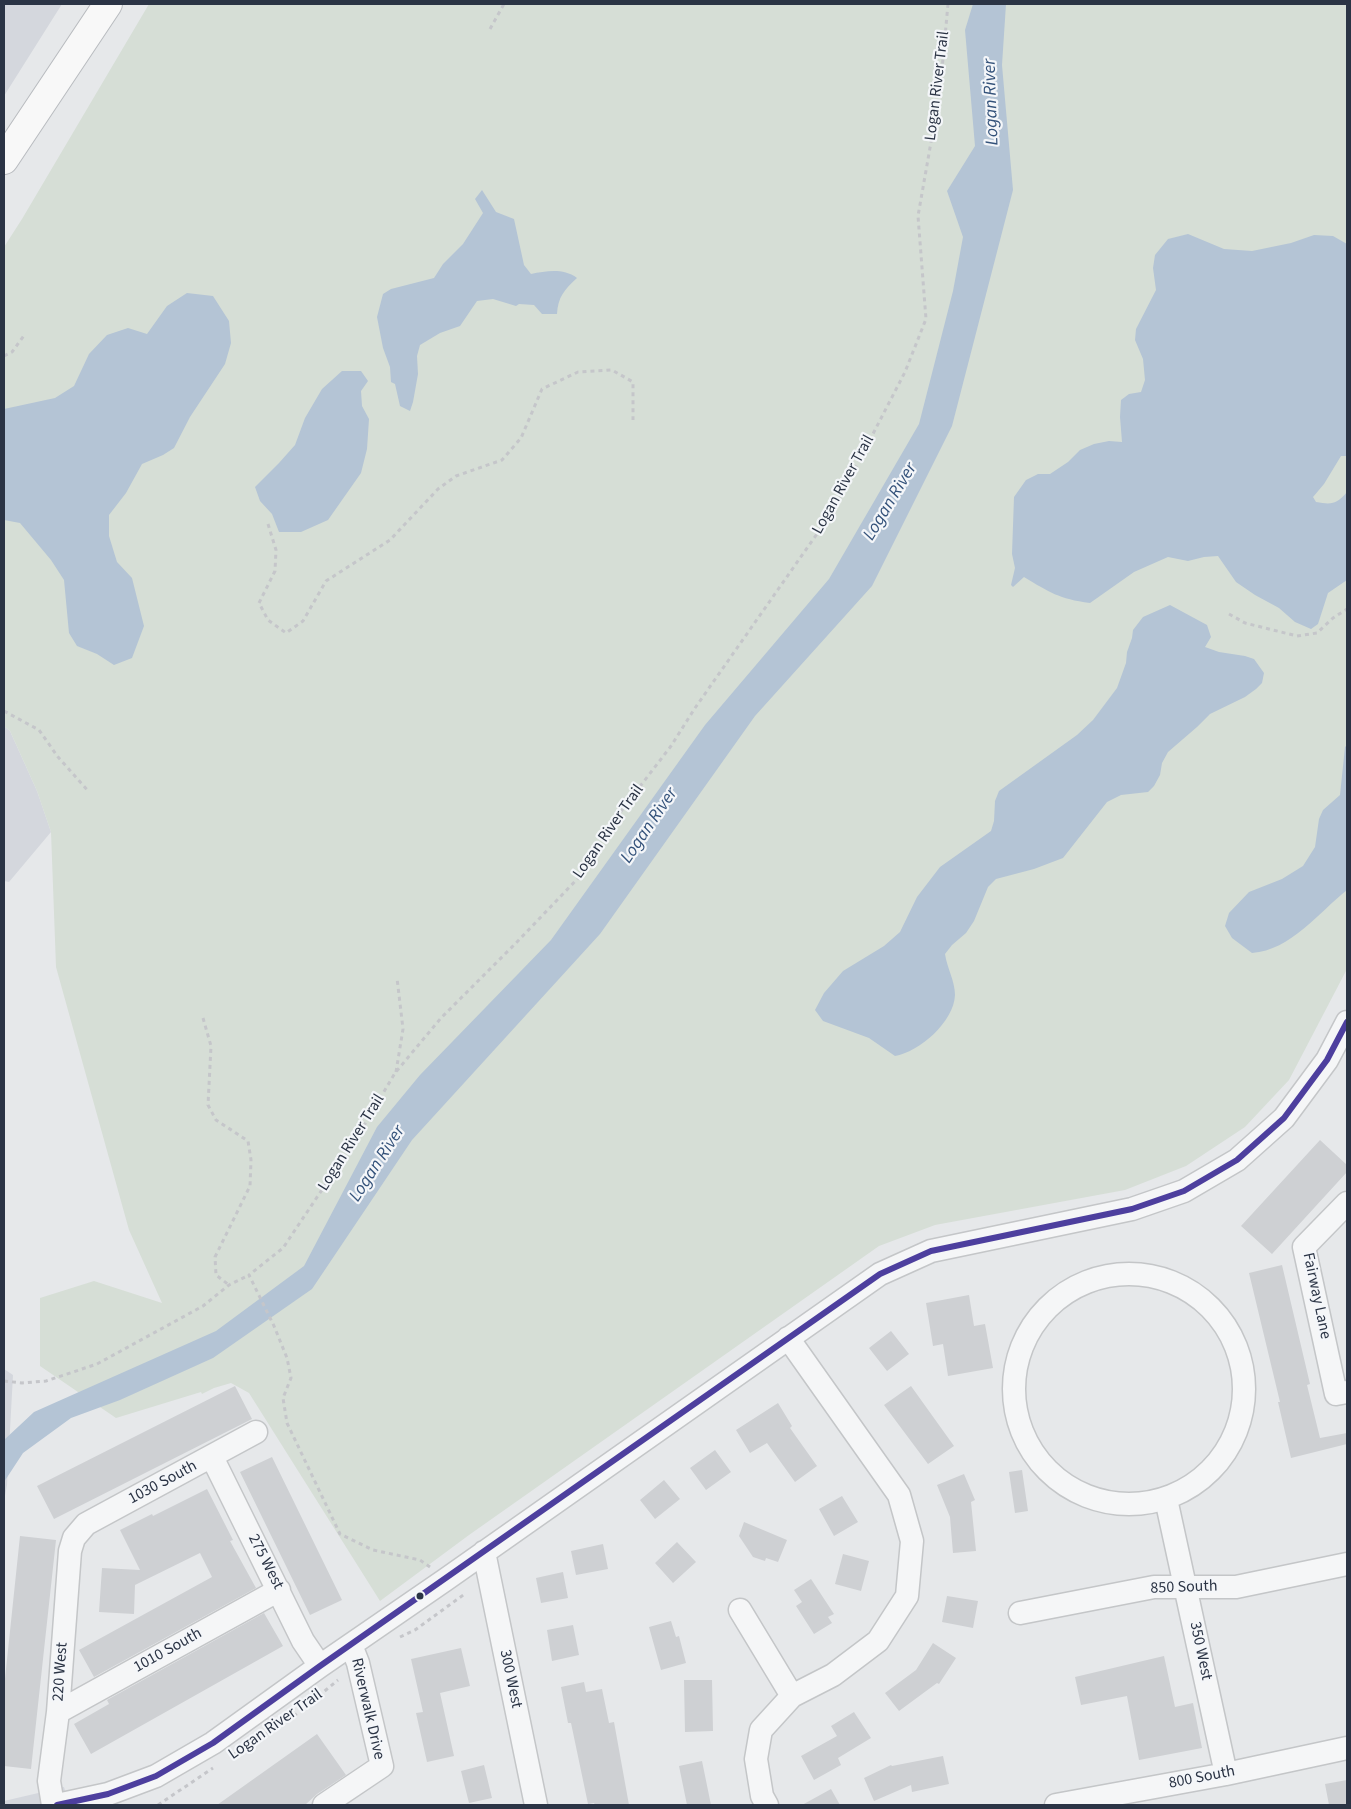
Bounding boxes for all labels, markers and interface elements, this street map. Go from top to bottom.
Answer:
street label: Logan River Trail [922,30,954,142]
water label: Logan River [980,58,1004,146]
street label: Logan River Trail [809,432,879,538]
water label: Logan River [859,459,923,545]
street label: Logan River Trail [570,781,648,883]
water label: Logan River [617,784,683,868]
street label: Logan River Trail [315,1091,389,1195]
water label: Logan River [345,1122,411,1206]
street label: Fairway Lane [1297,1251,1335,1341]
street label: 1030 South [125,1457,201,1509]
street label: 275 West [243,1531,287,1593]
street label: 850 South [1150,1577,1218,1599]
unlabelled marker [415,1591,425,1601]
street label: 350 West [1184,1620,1216,1682]
street label: 1010 South [131,1624,205,1678]
street label: 220 West [49,1642,73,1702]
street label: 300 West [494,1648,526,1710]
street label: Riverwalk Drive [346,1656,388,1762]
street label: Logan River Trail [225,1686,327,1764]
street label: 800 South [1167,1762,1237,1794]

